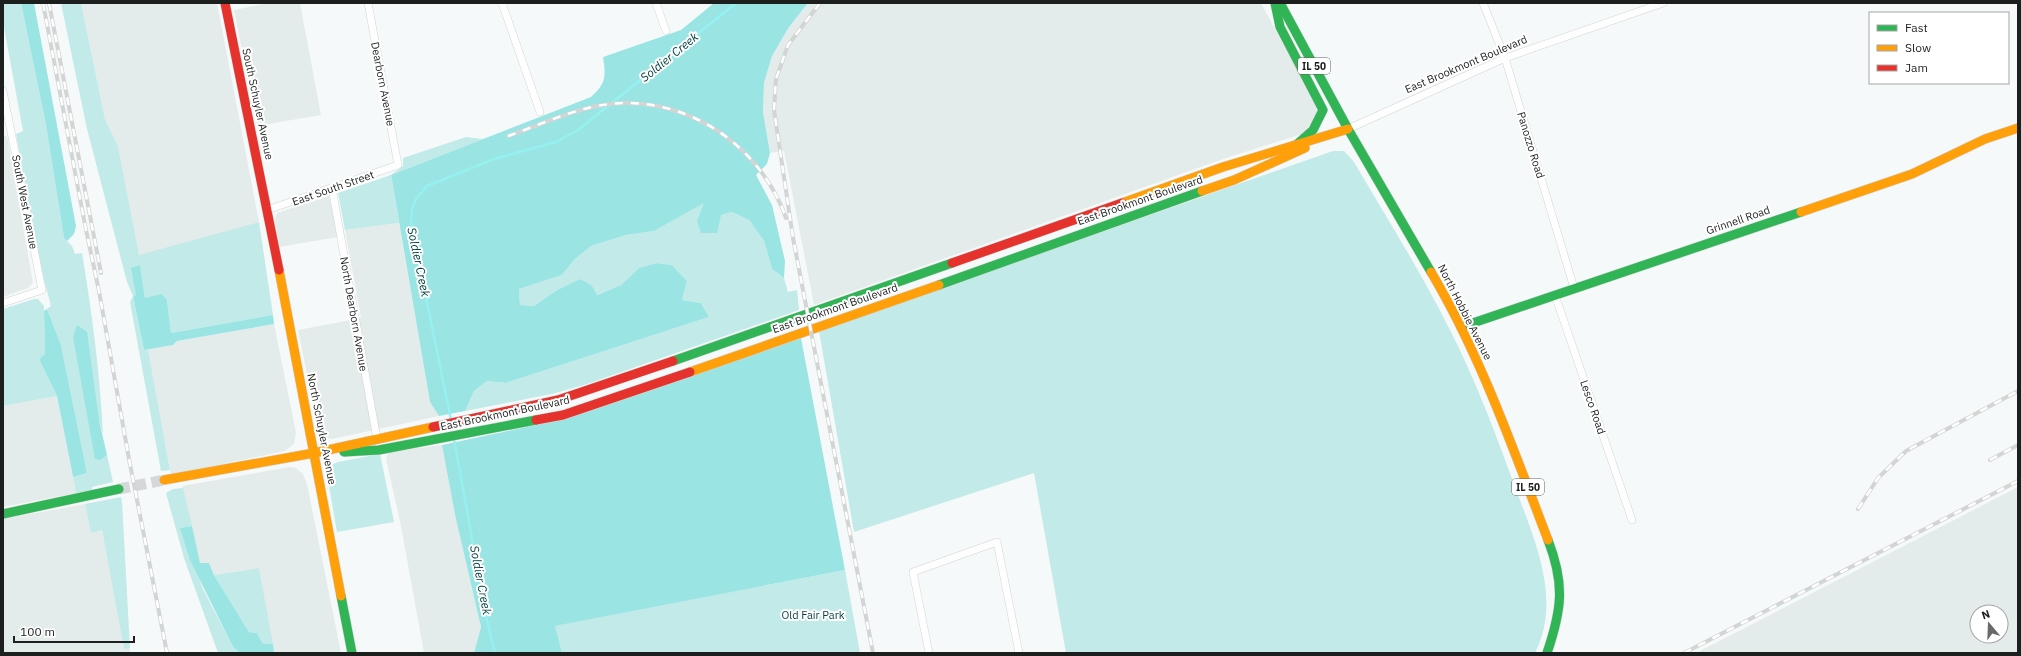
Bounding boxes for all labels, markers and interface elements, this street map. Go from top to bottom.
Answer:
legend [1869,12,2009,84]
text: Fast [1905,20,1928,35]
water label: Soldier Creek [637,29,702,85]
street label: East Brookmont Boulevard [1403,32,1529,96]
text: Slow [1905,40,1931,55]
street label: Dearborn Avenue [368,41,398,127]
street label: South Schuyler Avenue [239,47,277,161]
road number: IL 50 [1298,58,1330,74]
text: Jam [1905,60,1928,75]
street label: Panozzo Road [1514,110,1548,180]
street label: South West Avenue [9,154,41,250]
street label: East South Street [290,167,376,209]
street label: East Brookmont Boulevard [1075,172,1205,228]
street label: Grinnell Road [1704,203,1772,237]
water label: Soldier Creek [404,226,434,299]
street label: North Dearborn Avenue [337,256,371,372]
street label: North Hobbie Avenue [1435,262,1495,362]
street label: East Brookmont Boulevard [770,280,900,336]
street label: North Schuyler Avenue [304,372,340,486]
street label: Lesco Road [1577,378,1609,436]
street label: East Brookmont Boulevard [439,392,571,434]
road number: IL 50 [1512,479,1544,495]
water label: Soldier Creek [467,544,495,617]
north arrow [1969,604,2009,644]
text: N [1980,607,1992,622]
park label: Old Fair Park [782,608,845,622]
scale bar [14,618,134,644]
text: 100 m [20,624,55,639]

